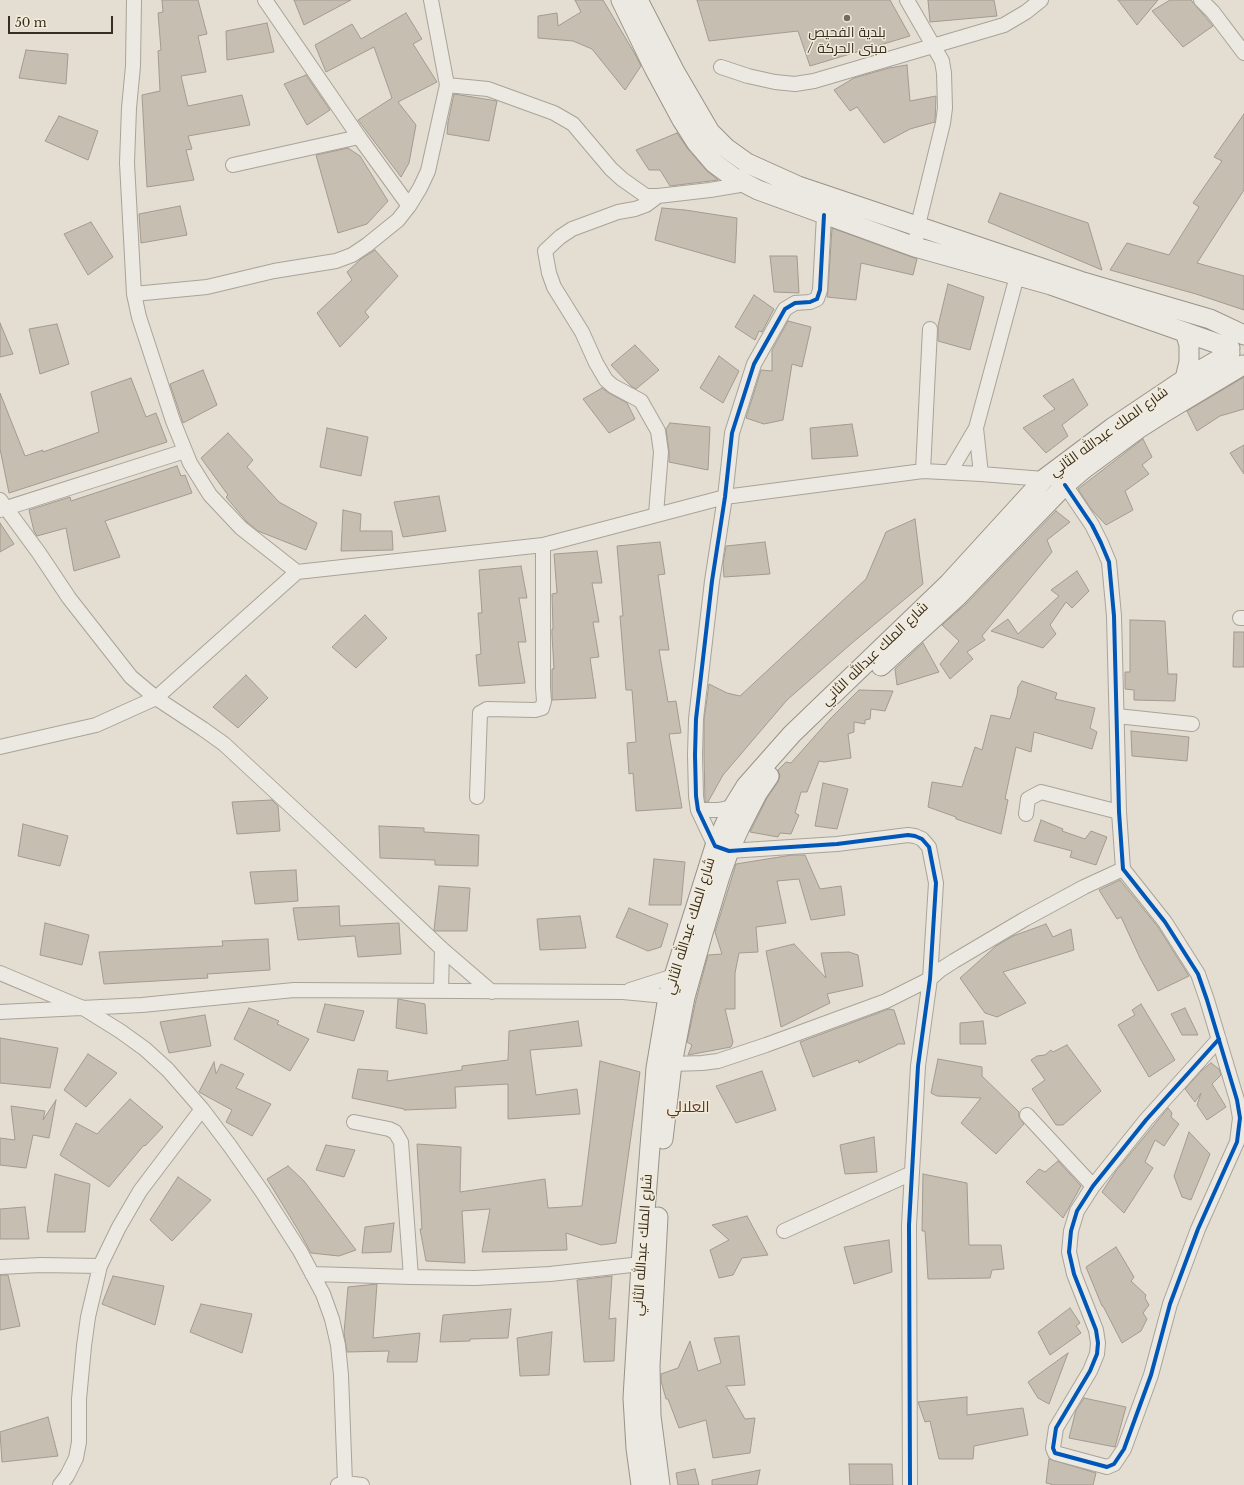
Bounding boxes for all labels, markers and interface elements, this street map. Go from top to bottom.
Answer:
scale bar [10,8,115,34]
marker: بلدية الفحيص / مبنى الحركة [842,13,852,23]
text: 50 m [15,15,47,30]
place label: بلدية الفحيص / مبنى الحركة [807,25,887,58]
street label: شارع الملك عبدالله الثاني [1046,383,1172,481]
street label: شارع الملك عبدالله الثاني [818,599,932,709]
street label: شارع الملك عبدالله الثاني [661,855,719,997]
district label: العلالي [666,1099,710,1117]
street label: شارع الملك عبدالله الثاني [630,1173,656,1317]

